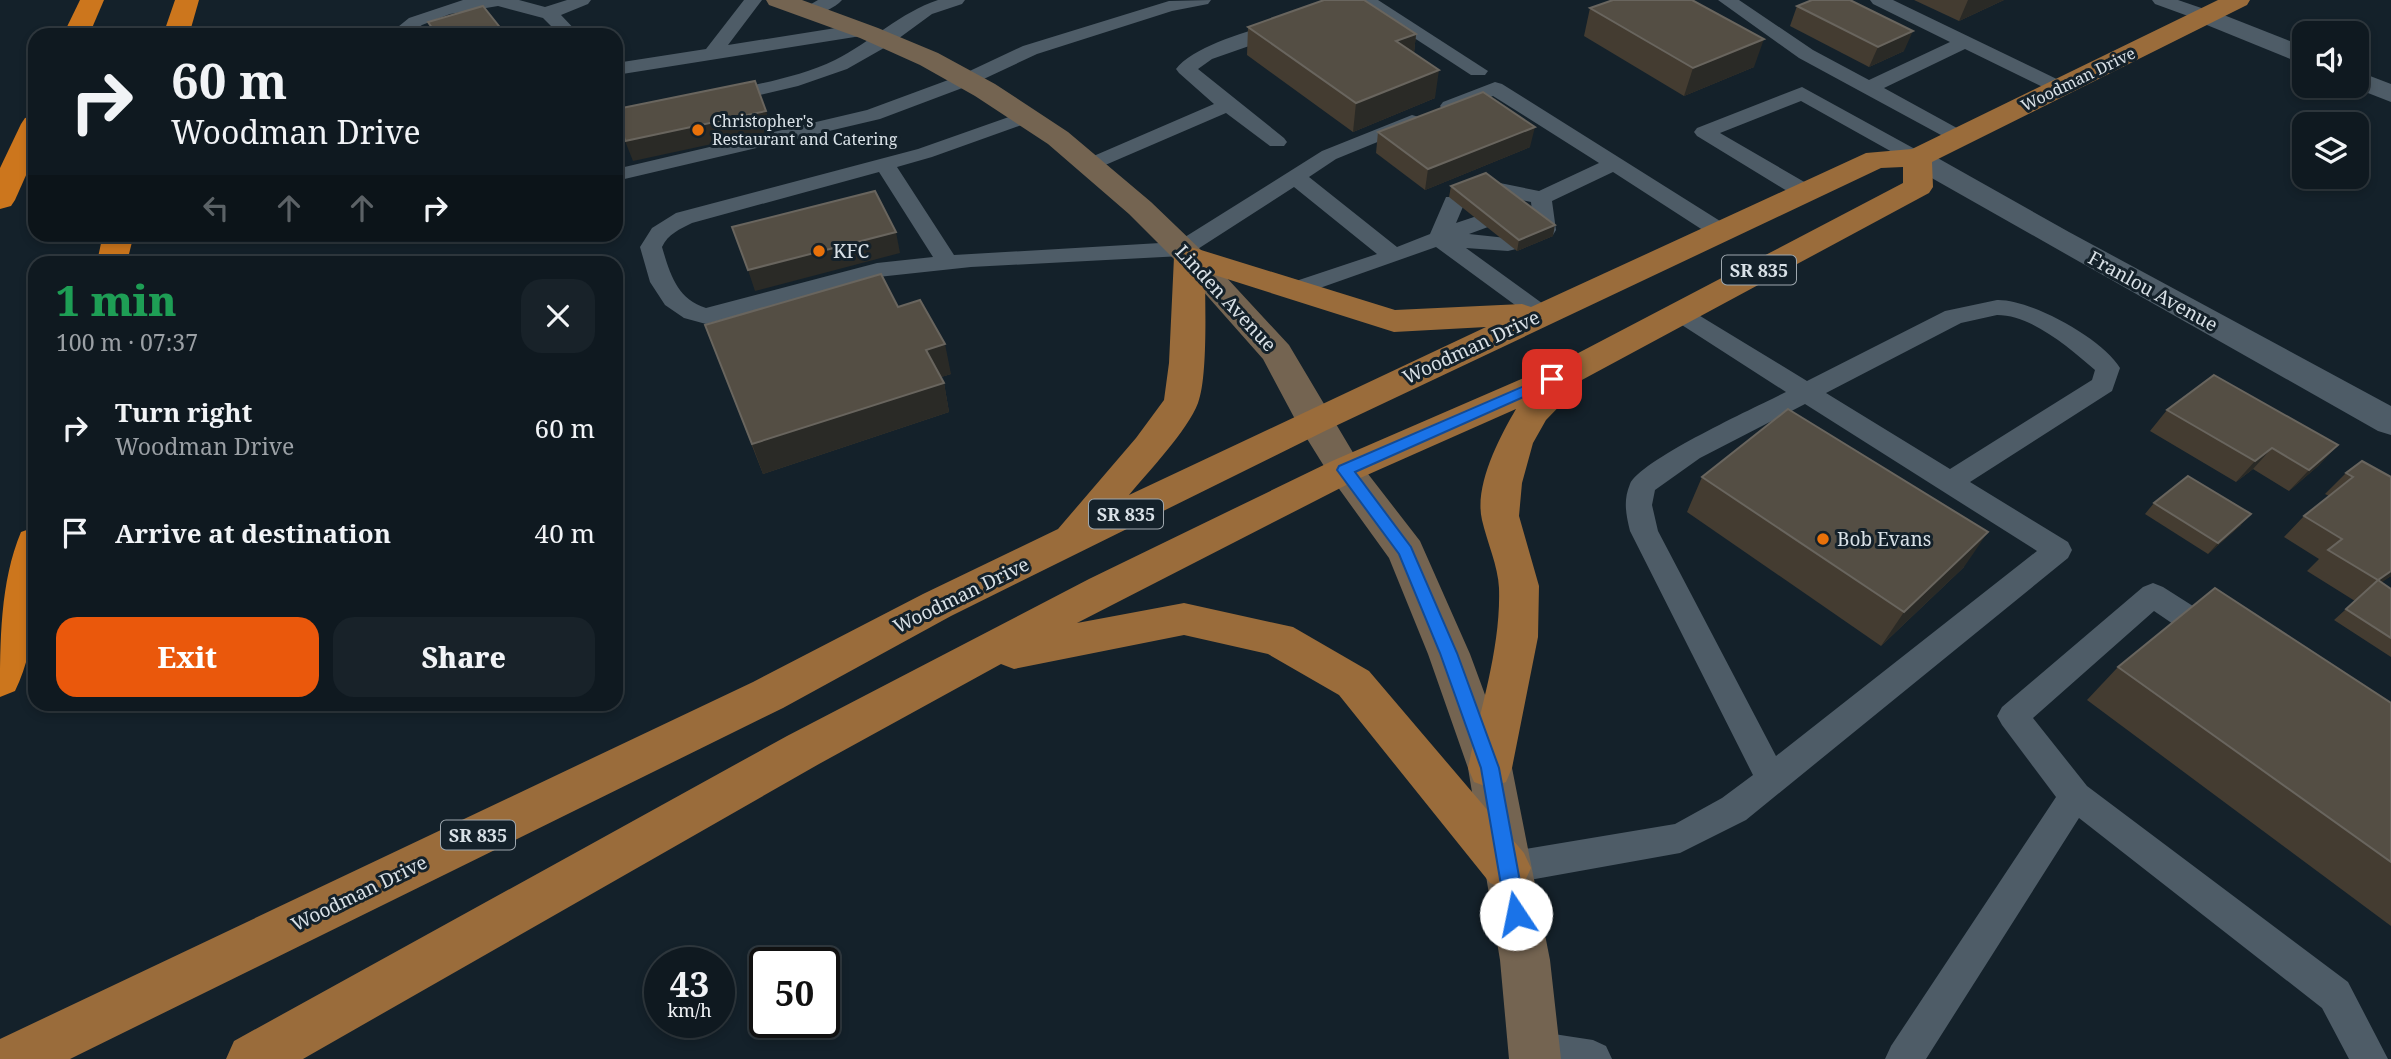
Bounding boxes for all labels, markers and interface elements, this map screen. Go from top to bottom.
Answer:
map controls [2292,21,2369,189]
button: sound [2292,21,2369,98]
street label: Woodman Drive [2017,42,2139,116]
text: 60 m [171,47,287,113]
icon: right [56,56,147,147]
text: Woodman Drive [171,110,421,153]
place label: Christopher's Restaurant and Catering [712,110,898,150]
button: layers [2292,112,2369,189]
marker: Christopher's Restaurant and Catering [690,122,706,138]
icon: left [197,189,235,227]
icon: ahead [270,189,308,227]
icon: ahead [343,189,381,227]
icon: right [416,189,454,227]
place label: KFC [833,238,870,264]
street label: Linden Avenue [1170,239,1282,357]
marker: KFC [811,243,827,259]
street label: Franlou Avenue [2084,245,2222,337]
road number: SR 835 [1722,256,1796,284]
text: 1 min [56,271,177,328]
button: close [521,279,595,353]
street label: Woodman Drive [1398,304,1544,390]
text: 100 m · 07:37 [56,326,198,358]
pin [1522,349,1582,409]
icon: arrive [1533,360,1571,398]
text: Turn right [115,394,252,430]
icon: right [56,409,94,447]
text: 60 m [535,410,595,446]
text: Woodman Drive [115,430,294,462]
road number: SR 835 [1089,500,1163,528]
icon: arrive [56,514,94,552]
text: Arrive at destination [115,515,391,551]
text: 40 m [535,515,595,551]
place label: Bob Evans [1837,526,1931,552]
marker: Bob Evans [1815,531,1831,547]
street label: Woodman Drive [889,551,1033,639]
button: Exit [56,617,319,697]
button: Share [333,617,595,697]
road number: SR 835 [441,820,515,850]
street label: Woodman Drive [287,849,431,937]
position arrow [1479,877,1553,951]
speed limit sign: 50 [749,947,840,1038]
text: 43 [670,960,709,1007]
text: km/h [667,998,712,1022]

